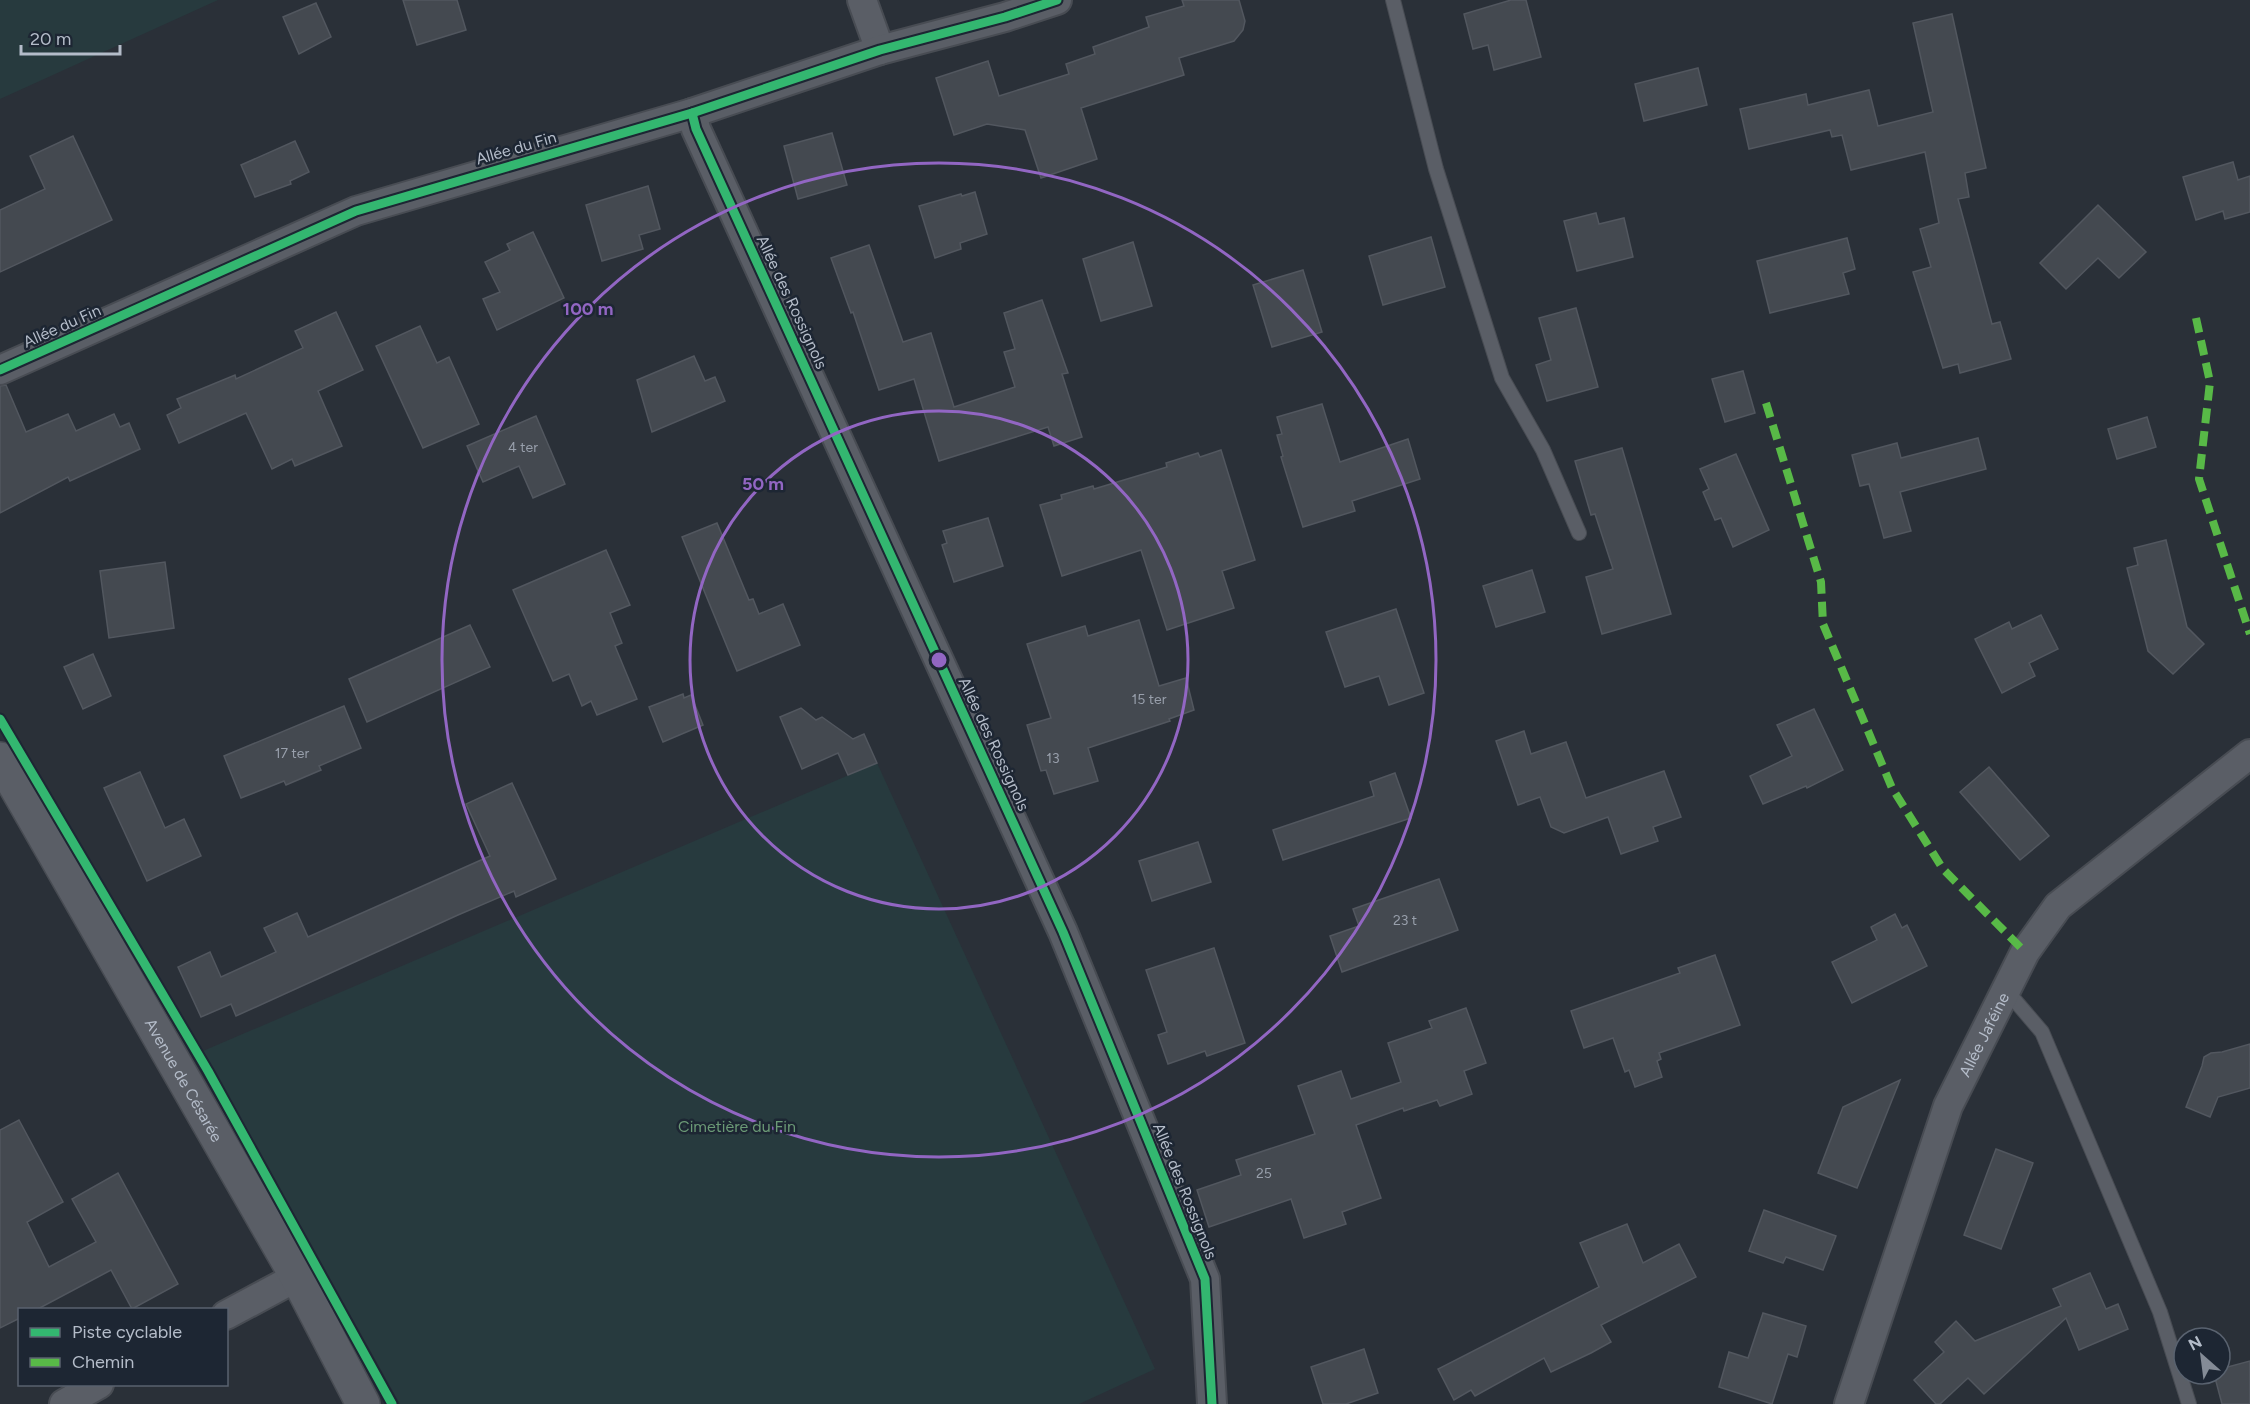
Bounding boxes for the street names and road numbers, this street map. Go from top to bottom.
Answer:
street label: Allée du Fin [474,127,559,169]
street label: Allée des Rossignols [753,232,831,372]
street label: Allée du Fin [20,300,104,352]
street label: Allée des Rossignols [955,674,1033,814]
street label: Allée Jaféine [1955,989,2013,1080]
street label: Avenue de Césarée [141,1015,227,1145]
street label: Allée des Rossignols [1149,1120,1221,1262]

